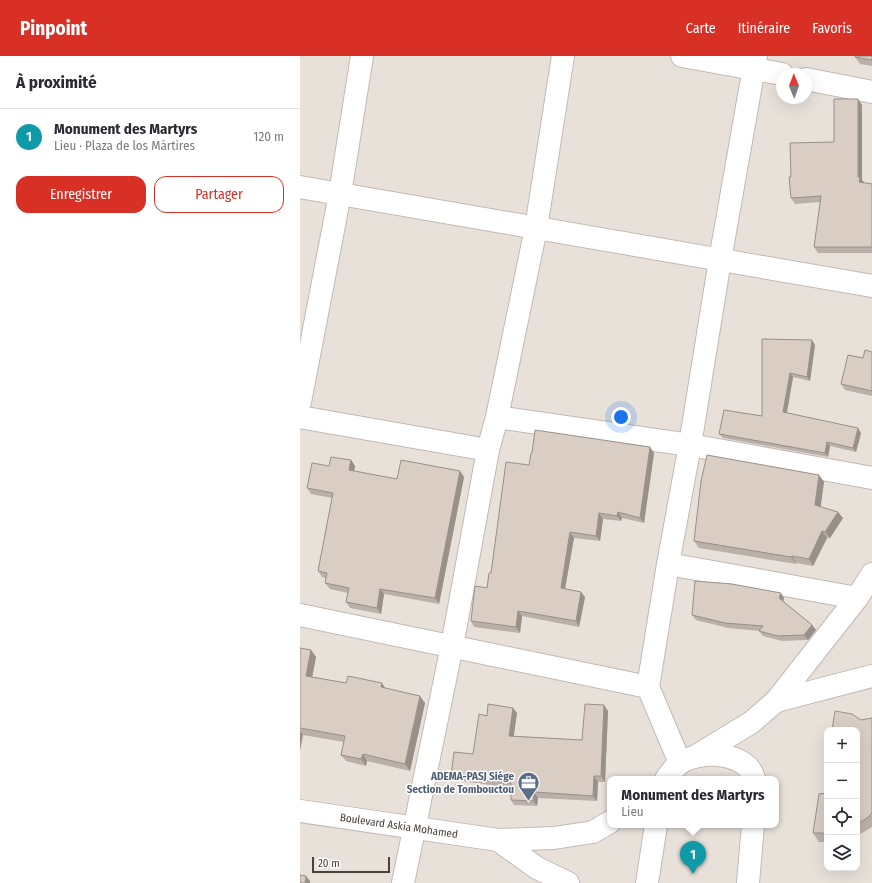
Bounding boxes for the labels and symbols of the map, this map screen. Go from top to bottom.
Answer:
north arrow [776,68,812,104]
your location [611,407,631,427]
office icon: ADEMA-PASJ Siége Section de Tombouctou [516,769,542,802]
place label: ADEMA-PASJ Siége Section de Tombouctou [407,770,514,796]
street label: Boulevard Askia Mohamed [339,811,459,841]
pin: 1 [680,841,706,874]
scale bar [312,855,390,874]

